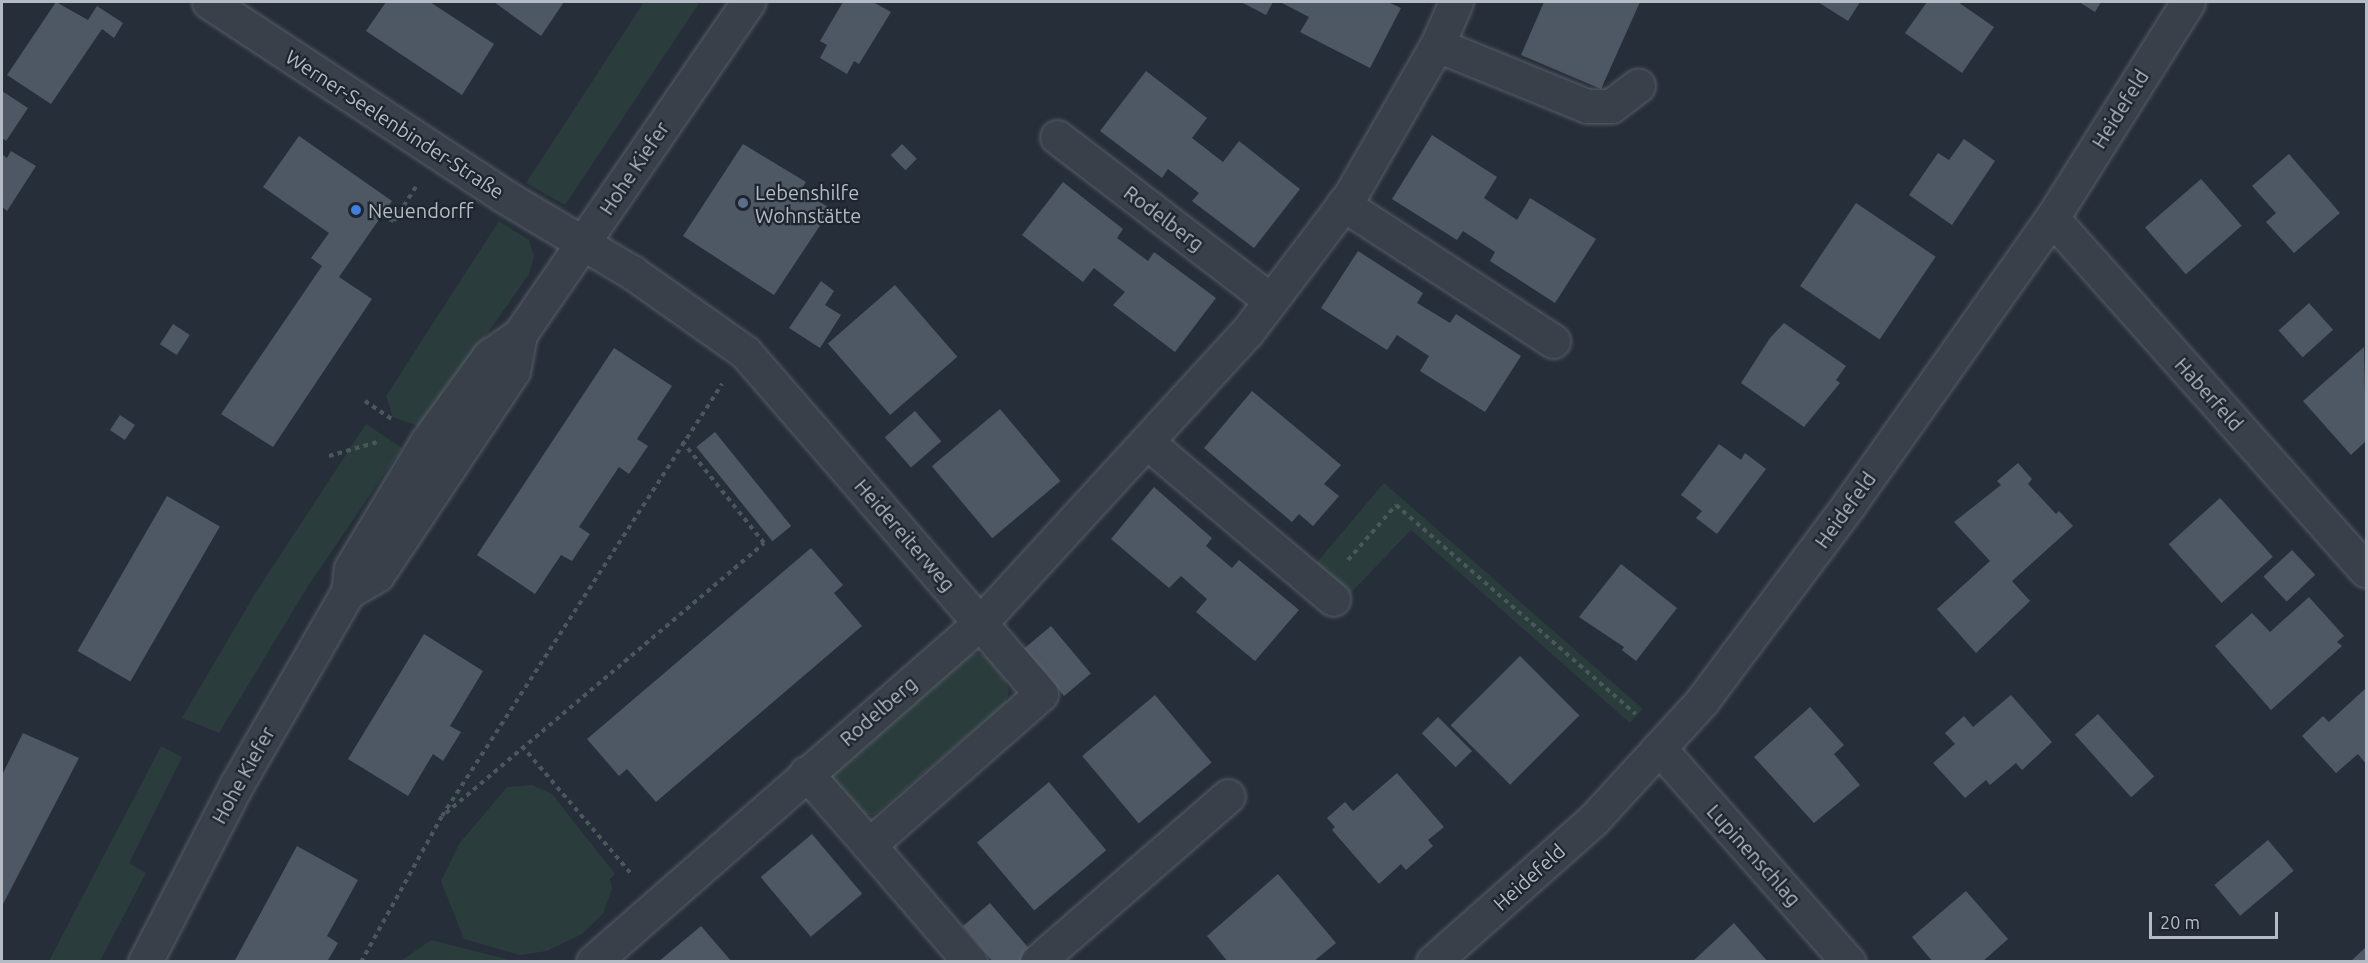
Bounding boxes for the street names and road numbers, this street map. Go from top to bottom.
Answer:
street label: Werner-Seelenbinder-Straße [281,44,509,204]
street label: Heidefeld [2086,65,2154,153]
street label: Hohe Kiefer [594,117,674,219]
street label: Rodelberg [1119,180,1209,256]
street label: Haberfeld [2170,352,2248,436]
street label: Heidefeld [1809,467,1881,553]
street label: Heidereiterweg [850,474,960,596]
street label: Rodelberg [835,671,921,751]
street label: Hohe Kiefer [206,722,280,828]
street label: Lupinenschlag [1702,799,1806,911]
street label: Heidefeld [1488,839,1570,915]

